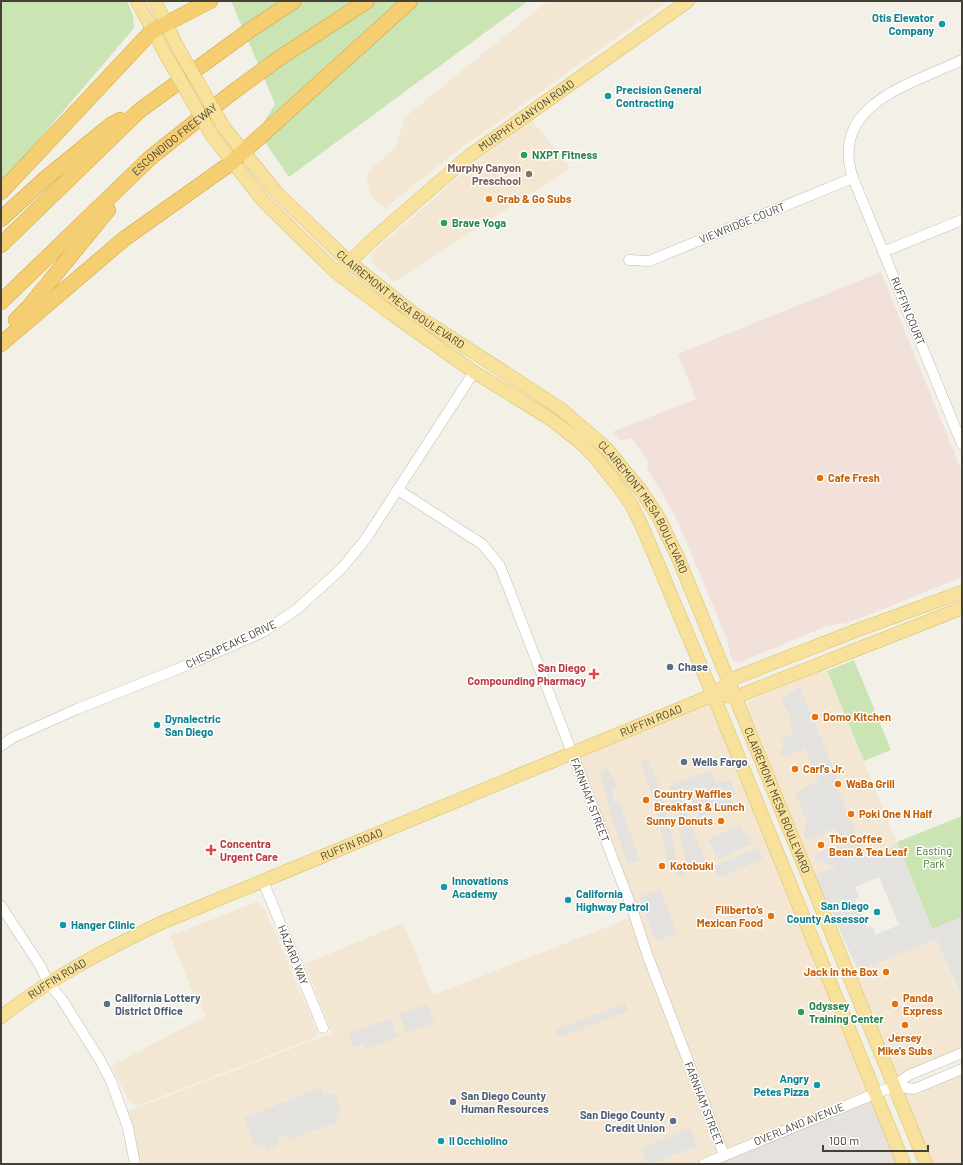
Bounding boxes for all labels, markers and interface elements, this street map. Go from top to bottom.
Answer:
place label: Otis Elevator Company [872,11,935,37]
marker: Otis Elevator Company [937,19,947,29]
street label: MURPHY CANYON ROAD [476,77,577,153]
place label: Precision General Contracting [616,83,702,109]
marker: Precision General Contracting [603,91,613,101]
street label: ESCONDIDO FREEWAY [129,100,220,178]
place label: NXPT Fitness [532,148,598,161]
marker: NXPT Fitness [519,150,529,160]
place label: Murphy Canyon Preschool [448,161,521,187]
marker: Murphy Canyon Preschool [524,169,534,179]
place label: Grab & Go Subs [497,192,572,205]
marker: Grab & Go Subs [484,194,494,204]
street label: VIEWRIDGE COURT [697,199,787,246]
place label: Brave Yoga [452,216,506,229]
marker: Brave Yoga [439,218,449,228]
street label: CLAIREMONT MESA BOULEVARD [334,247,467,351]
street label: RUFFIN COURT [889,275,928,347]
street label: CLAIREMONT MESA BOULEVARD [596,437,691,575]
place label: Cafe Fresh [828,471,880,484]
marker: Cafe Fresh [815,473,825,483]
street label: CHESAPEAKE DRIVE [183,617,278,670]
place label: Chase [678,660,708,673]
place label: San Diego Compounding Pharmacy [467,661,586,687]
marker: Chase [665,662,675,672]
marker: San Diego Compounding Pharmacy [589,669,599,679]
street label: RUFFIN ROAD [618,702,684,739]
place label: Domo Kitchen [823,710,891,723]
place label: Dynalectric San Diego [165,712,221,738]
marker: Domo Kitchen [810,712,820,722]
marker: Dynalectric San Diego [152,720,162,730]
street label: CLAIREMONT MESA BOULEVARD [742,725,813,875]
place label: Wells Fargo [692,755,748,768]
street label: FARNHAM STREET [568,756,613,844]
marker: Wells Fargo [679,757,689,767]
place label: Carl's Jr. [803,762,845,775]
marker: Carl's Jr. [790,764,800,774]
place label: WaBa Grill [846,777,895,790]
marker: WaBa Grill [833,779,843,789]
place label: Country Waffles Breakfast & Lunch [654,787,745,813]
marker: Country Waffles Breakfast & Lunch [641,795,651,805]
place label: Poki One N Half [859,807,932,820]
marker: Poki One N Half [846,809,856,819]
place label: Sunny Donuts [646,814,713,827]
marker: Sunny Donuts [716,816,726,826]
street label: RUFFIN ROAD [318,825,384,862]
place label: The Coffee Bean & Tea Leaf [829,832,907,858]
place label: Concentra Urgent Care [220,837,278,863]
marker: The Coffee Bean & Tea Leaf [816,840,826,850]
marker: Concentra Urgent Care [205,844,217,856]
park label: Easting Park [916,844,952,870]
place label: Kotobuki [670,859,714,872]
marker: Kotobuki [657,861,667,871]
place label: Innovations Academy [452,874,509,900]
marker: Innovations Academy [439,882,449,892]
place label: California Highway Patrol [576,887,649,913]
marker: California Highway Patrol [563,895,573,905]
place label: San Diego County Assessor [787,899,870,925]
place label: Filiberto’s Mexican Food [697,903,763,929]
marker: San Diego County Assessor [872,907,882,917]
marker: Filiberto’s Mexican Food [766,911,776,921]
place label: Hanger Clinic [71,918,135,931]
marker: Hanger Clinic [58,920,68,930]
street label: HAZARD WAY [276,923,311,987]
street label: RUFFIN ROAD [25,955,88,1001]
place label: Jack in the Box [804,965,878,978]
marker: Jack in the Box [881,967,891,977]
place label: California Lottery District Office [115,991,201,1017]
place label: Panda Express [903,991,943,1017]
marker: California Lottery District Office [102,999,112,1009]
place label: Odyssey Training Center [809,999,885,1025]
marker: Panda Express [890,999,900,1009]
marker: Odyssey Training Center [796,1007,806,1017]
marker: Jersey Mike's Subs [900,1020,910,1030]
place label: Jersey Mike's Subs [877,1031,933,1057]
street label: FARNHAM STREET [682,1060,727,1148]
place label: Angry Petes Pizza [754,1072,809,1098]
marker: Angry Petes Pizza [812,1080,822,1090]
place label: San Diego County Human Resources [461,1089,549,1115]
marker: San Diego County Human Resources [448,1097,458,1107]
street label: OVERLAND AVENUE [752,1099,846,1148]
place label: San Diego County Credit Union [580,1108,665,1134]
marker: San Diego County Credit Union [668,1116,678,1126]
scale bar [823,1127,928,1153]
text: 100 m [829,1133,859,1147]
place label: Il Occhiolino [449,1134,508,1147]
marker: Il Occhiolino [436,1136,446,1146]

